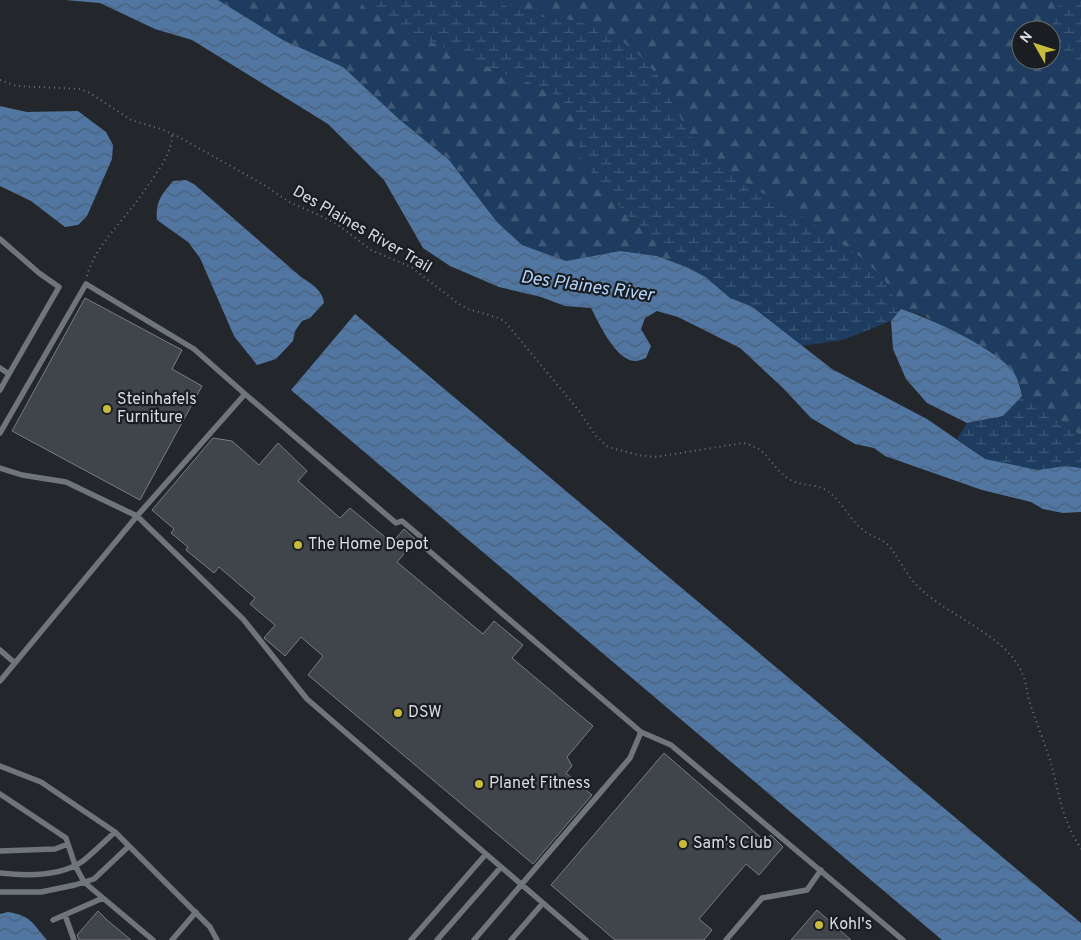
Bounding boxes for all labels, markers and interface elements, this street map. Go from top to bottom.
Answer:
north arrow [1011,20,1061,70]
text: N [1017,29,1037,47]
street label: Des Plaines River Trail [289,182,435,278]
water label: Des Plaines River [519,266,657,308]
place label: Steinhafels Furniture [117,390,197,428]
marker: Steinhafels Furniture [101,403,113,415]
place label: The Home Depot [308,535,429,555]
marker: The Home Depot [292,539,304,551]
place label: DSW [408,703,442,723]
marker: DSW [392,707,404,719]
place label: Planet Fitness [489,774,591,794]
marker: Planet Fitness [473,778,485,790]
place label: Sam's Club [693,834,772,854]
marker: Sam's Club [677,838,689,850]
place label: Kohl's [829,915,872,935]
marker: Kohl's [813,919,825,931]

